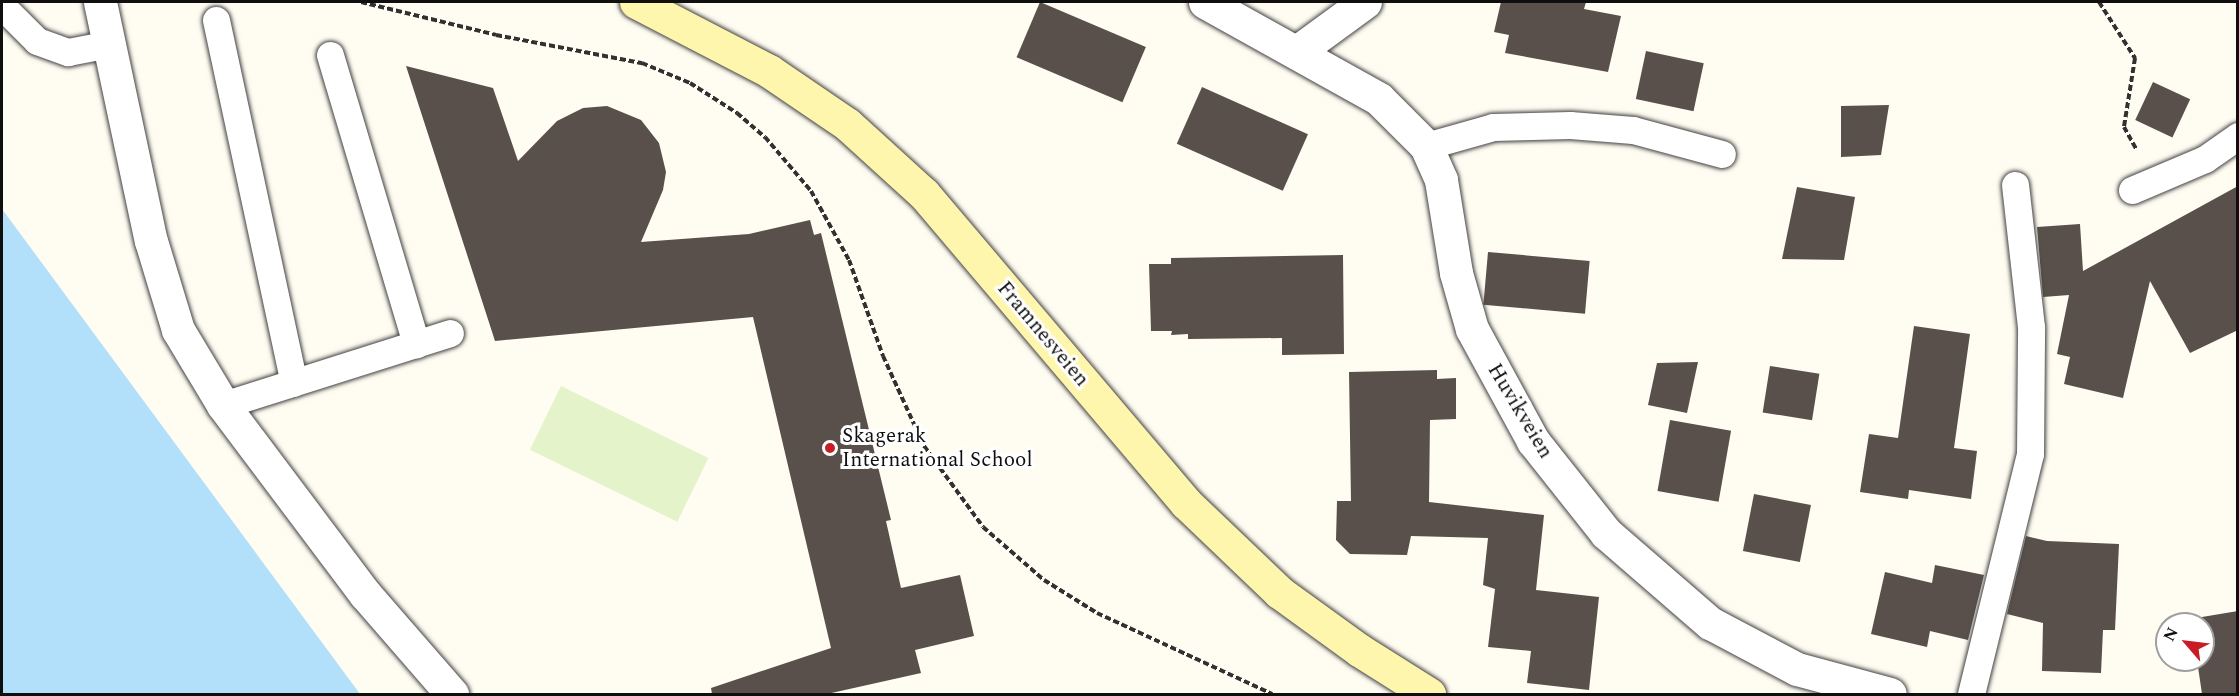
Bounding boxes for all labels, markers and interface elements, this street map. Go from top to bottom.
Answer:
street label: Framnesveien [992,276,1094,392]
street label: Huvikveien [1482,359,1558,463]
place label: Skagerak International School [842,423,1033,473]
marker: Skagerak International School [823,441,837,455]
north arrow [2155,612,2215,672]
text: N [2157,623,2185,646]

